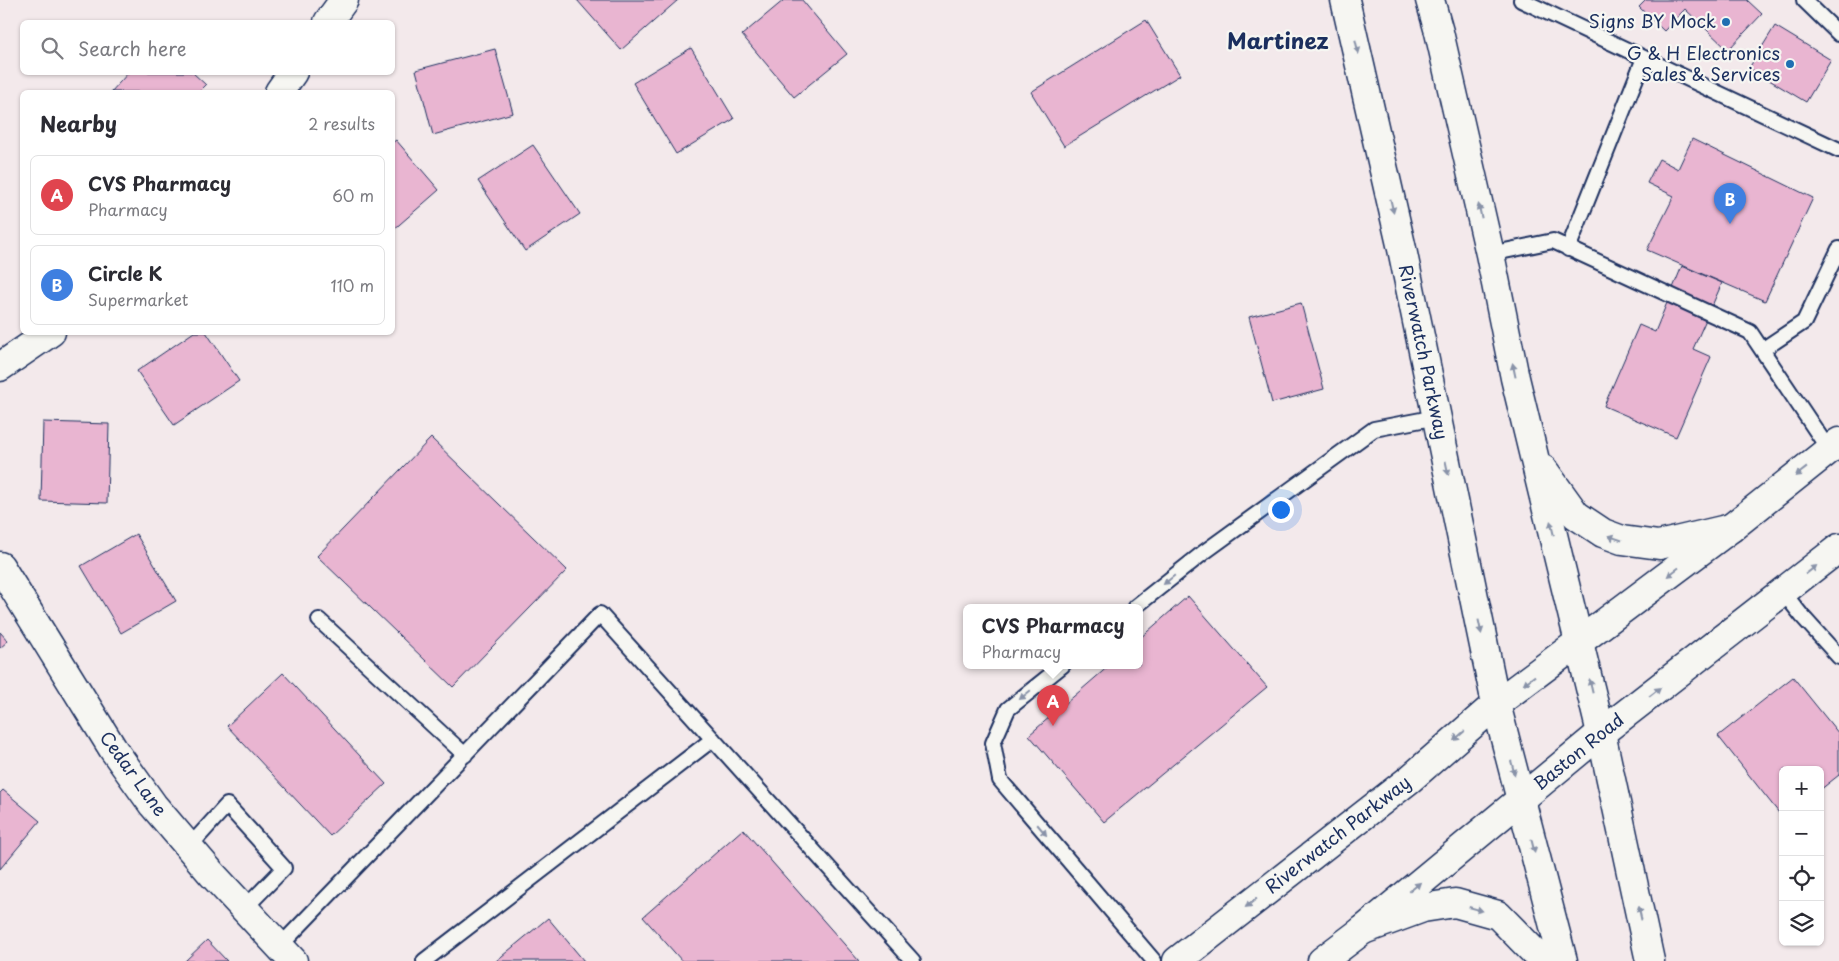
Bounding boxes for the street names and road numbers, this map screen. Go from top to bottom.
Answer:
street label: Riverwatch Parkway [1393,262,1456,442]
street label: Baston Road [1527,706,1629,796]
street label: Cedar Lane [94,725,174,821]
street label: Riverwatch Parkway [1258,768,1416,899]

